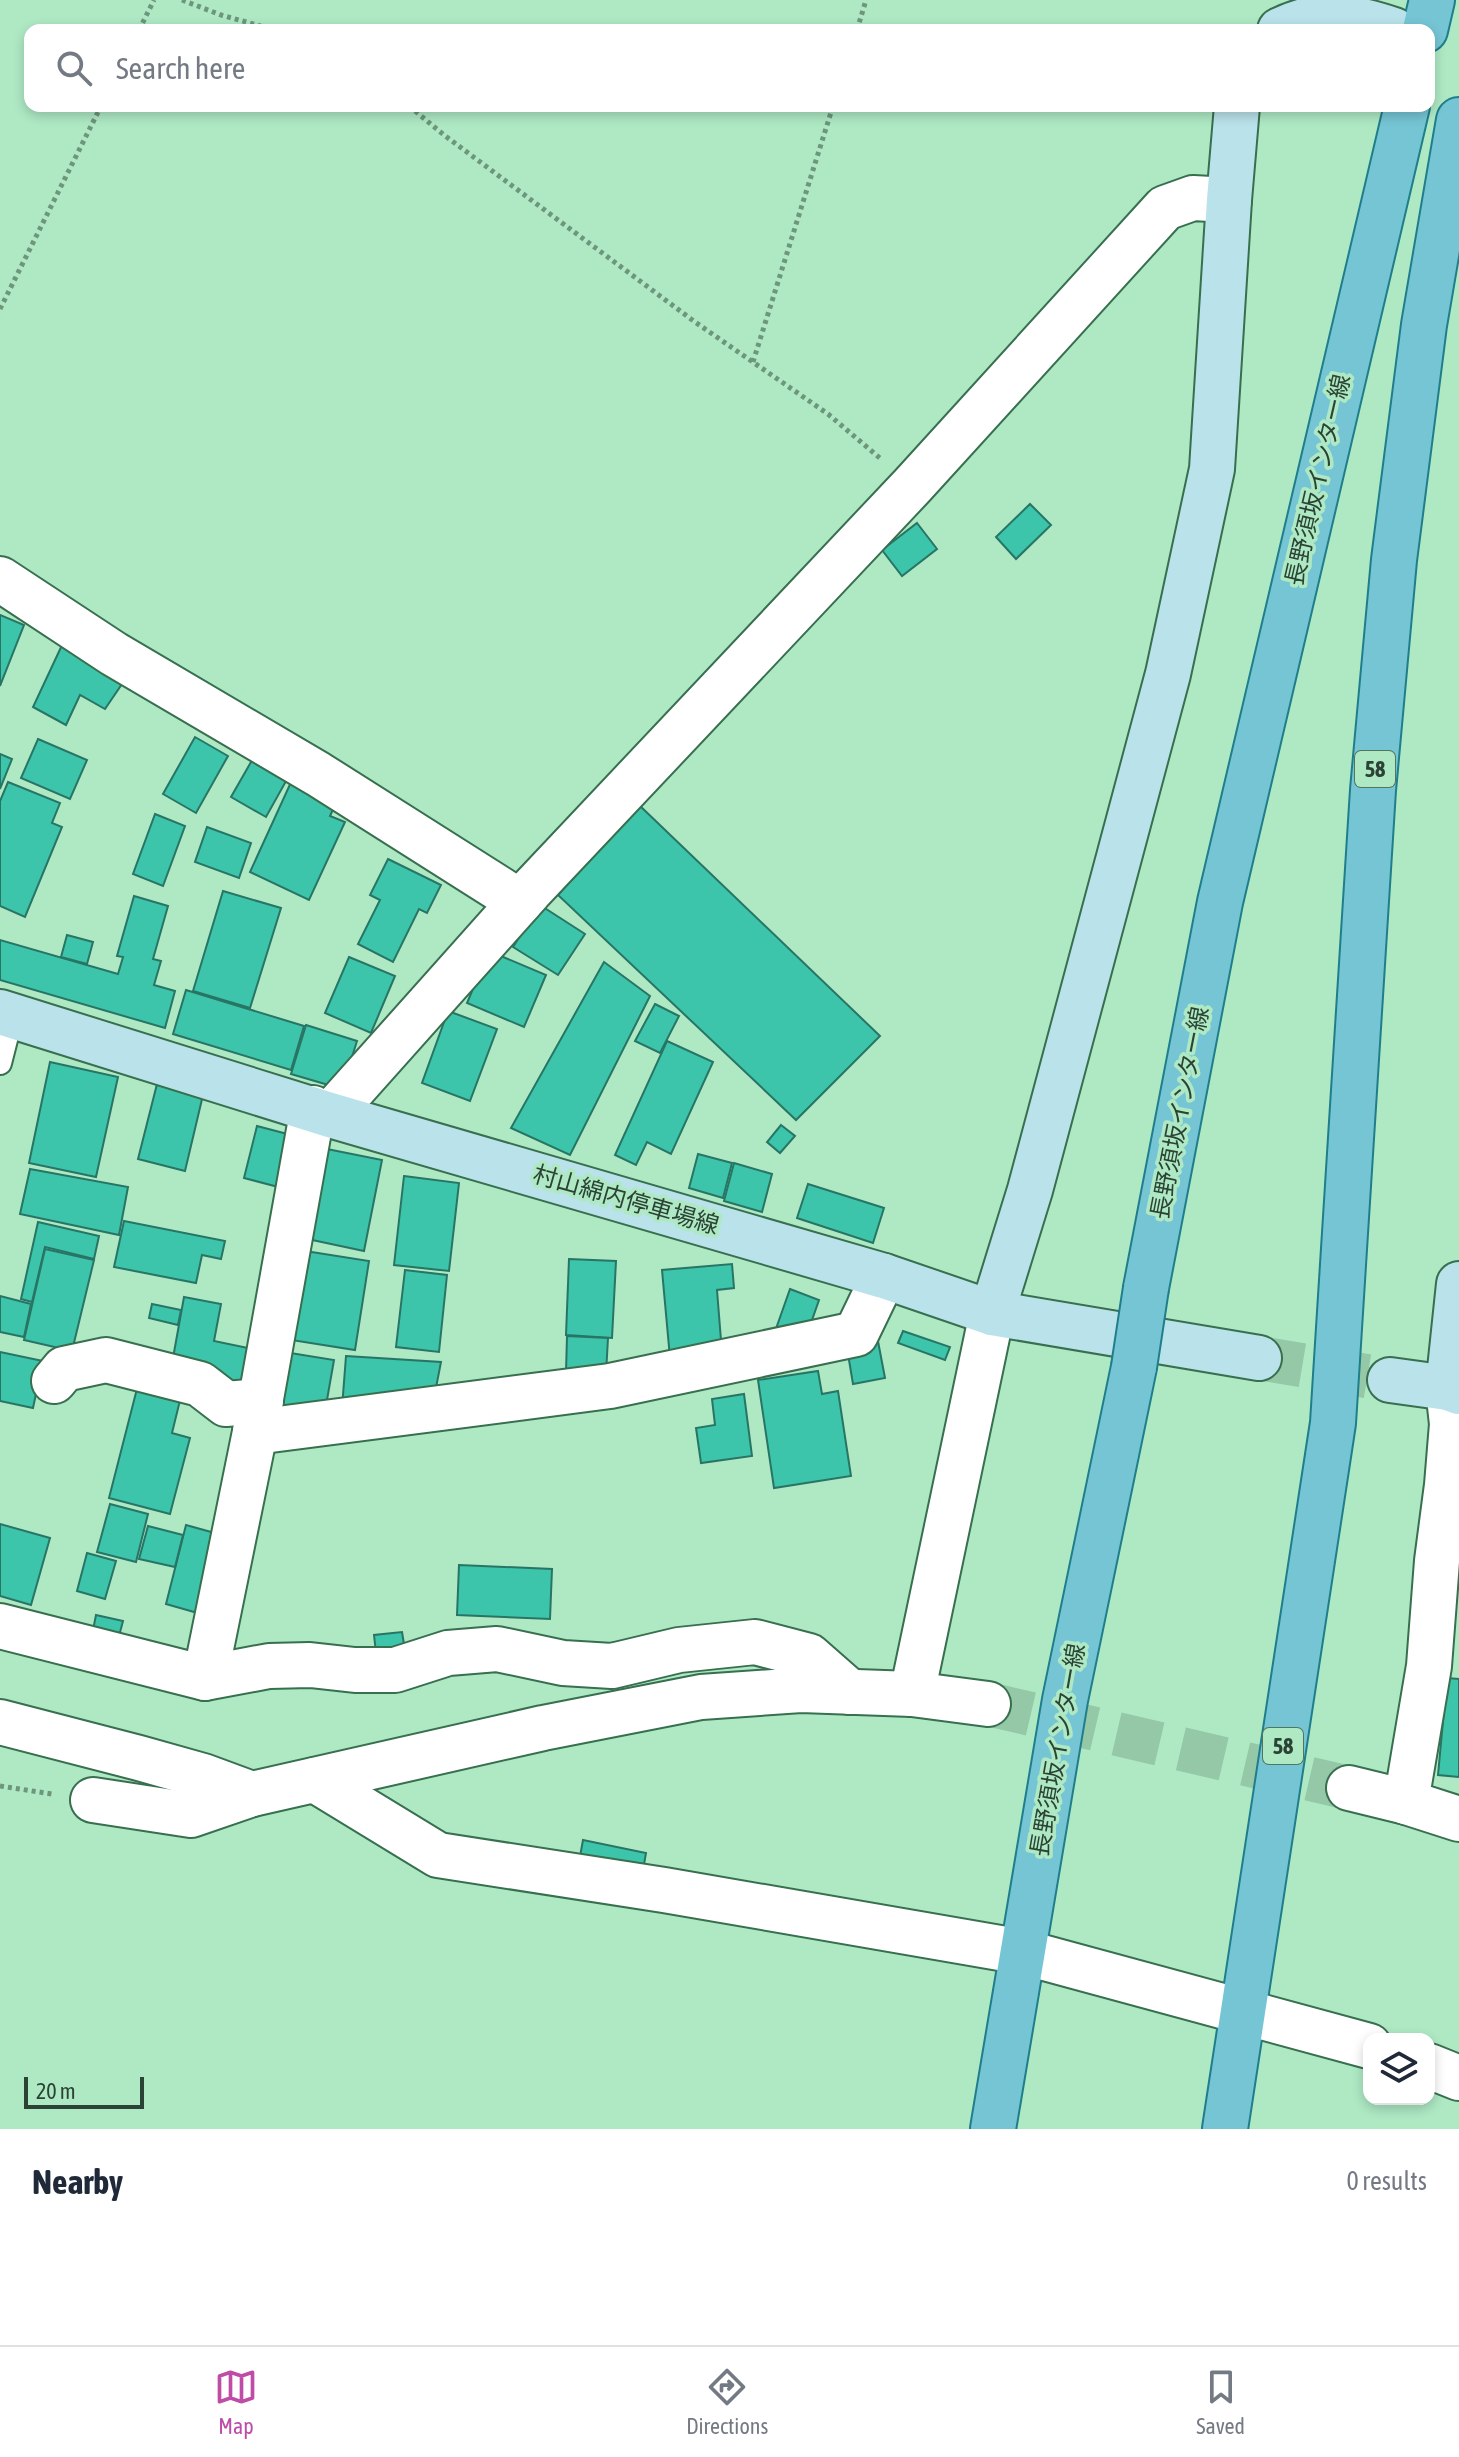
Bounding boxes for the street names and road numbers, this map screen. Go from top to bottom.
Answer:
street label: 長野須坂インター線 [1280,372,1355,588]
road number: 58 [1355,751,1395,787]
street label: 長野須坂インター線 [1146,1004,1213,1221]
street label: 村山綿内停車場線 [530,1160,722,1239]
street label: 長野須坂インター線 [1025,1641,1090,1859]
road number: 58 [1263,1728,1303,1764]

